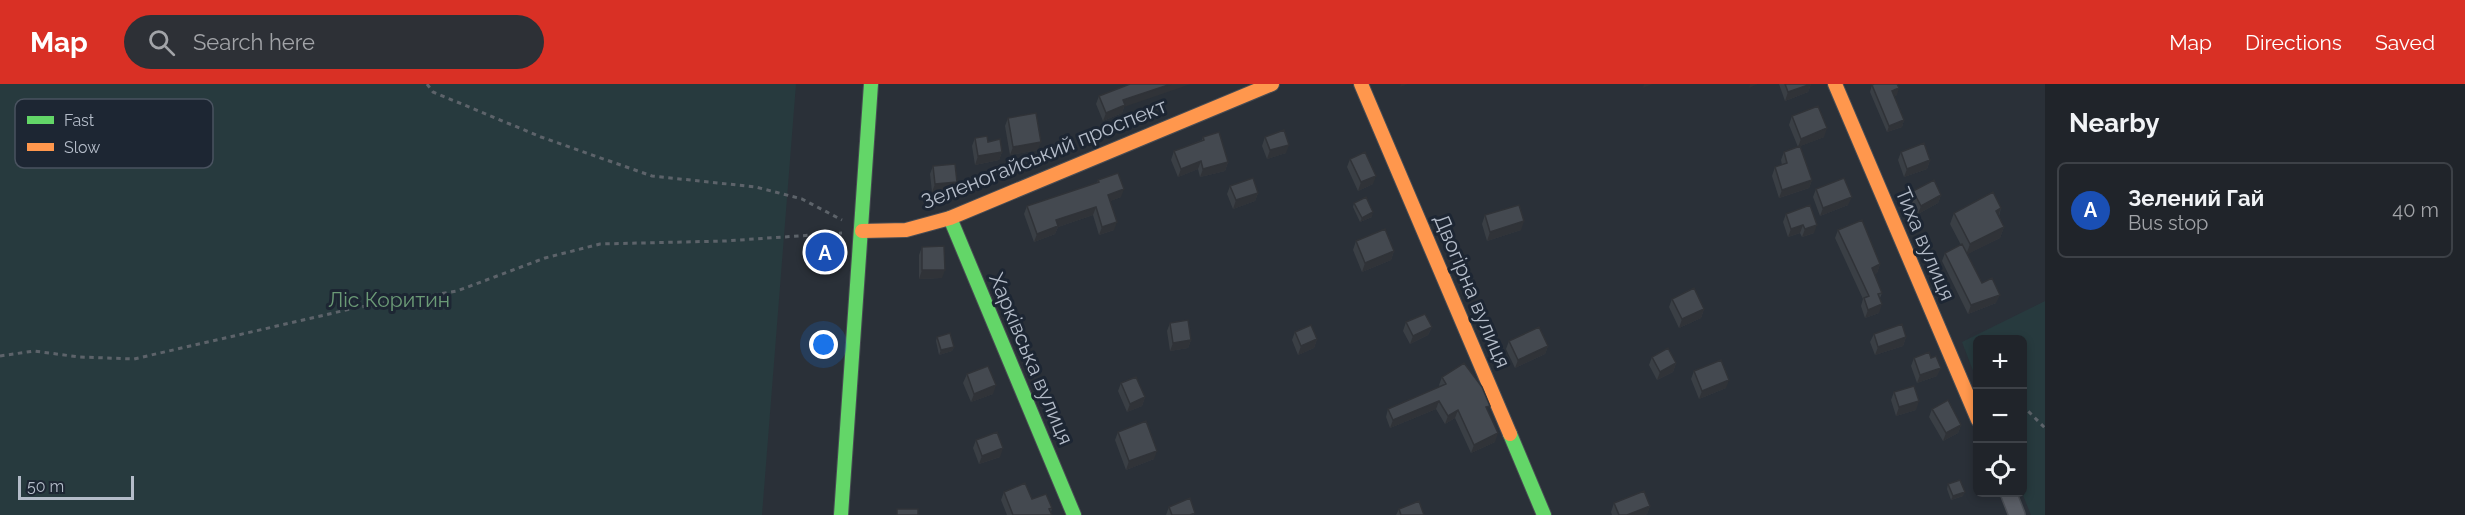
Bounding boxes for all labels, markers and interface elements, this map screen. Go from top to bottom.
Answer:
search box [124,15,544,69]
text: Map [30,26,88,59]
icon: search [145,26,178,59]
text: Search here [193,29,315,55]
text: Map [2169,30,2212,55]
text: Directions [2245,30,2342,55]
text: Saved [2375,30,2435,55]
street label: Зеленогайський проспект [918,93,1170,214]
legend [15,99,213,168]
text: Nearby [2069,108,2159,138]
text: Fast [64,111,95,130]
text: Slow [64,138,100,157]
street label: Тиха вулиця [1890,183,1961,304]
text: Зелений Гай [2128,185,2264,211]
text: A [2084,198,2097,222]
text: 40 m [2392,198,2439,222]
street label: Двогірна вулиця [1429,210,1516,371]
text: Bus stop [2128,211,2208,235]
pin: A [806,230,844,274]
street label: Харківська вулиця [984,269,1079,448]
park label: Ліс Коритин [328,287,450,312]
your location [809,330,838,359]
map controls [1973,335,2027,497]
button: + [1973,335,2027,389]
button: − [1973,389,2027,443]
button: locate [1973,443,2027,497]
scale bar [18,473,134,500]
text: 50 m [27,477,64,496]

